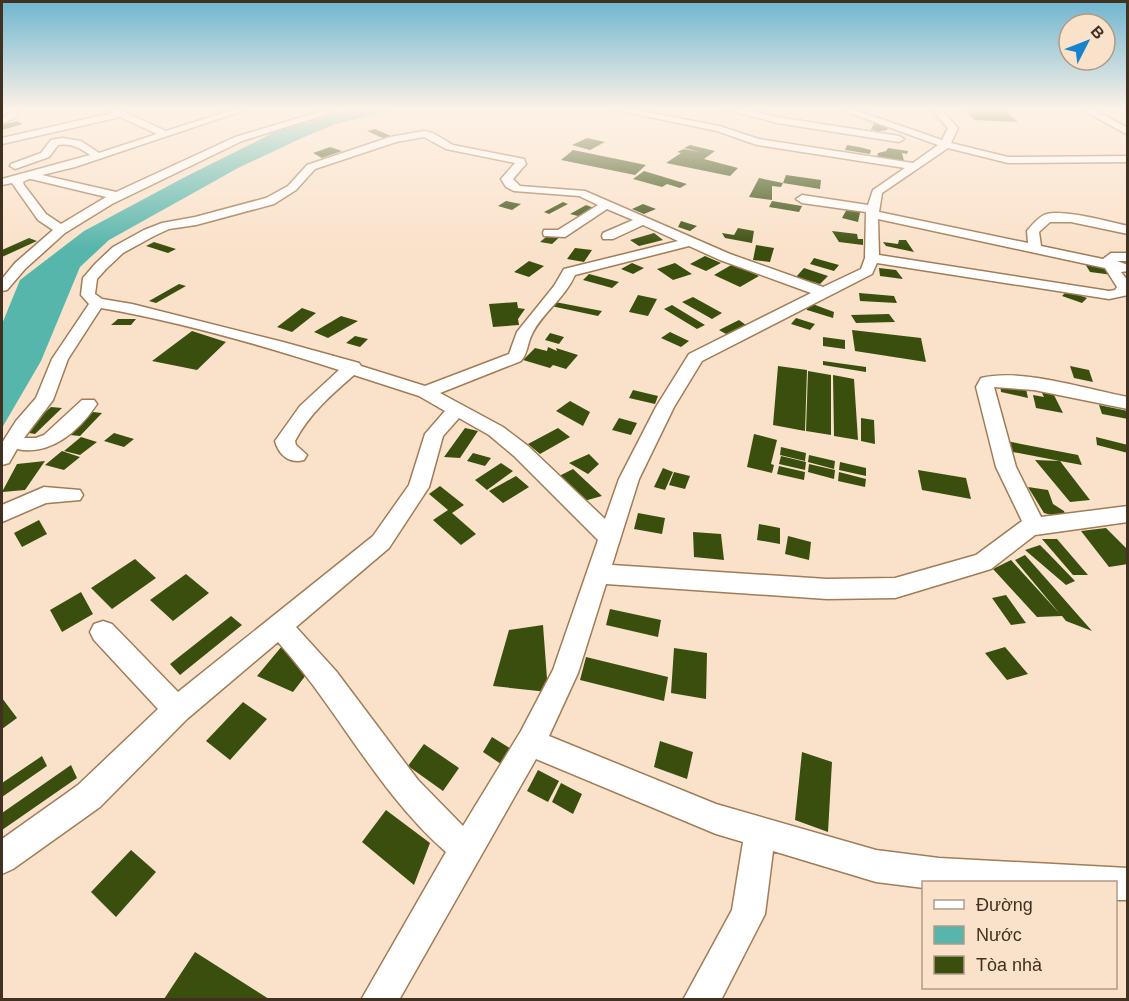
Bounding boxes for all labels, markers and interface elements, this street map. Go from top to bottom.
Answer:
north arrow [1057,12,1117,72]
text: B [1088,22,1108,42]
legend [922,881,1117,989]
text: Đường [976,895,1033,915]
text: Nước [976,925,1022,945]
text: Tòa nhà [976,955,1043,975]

